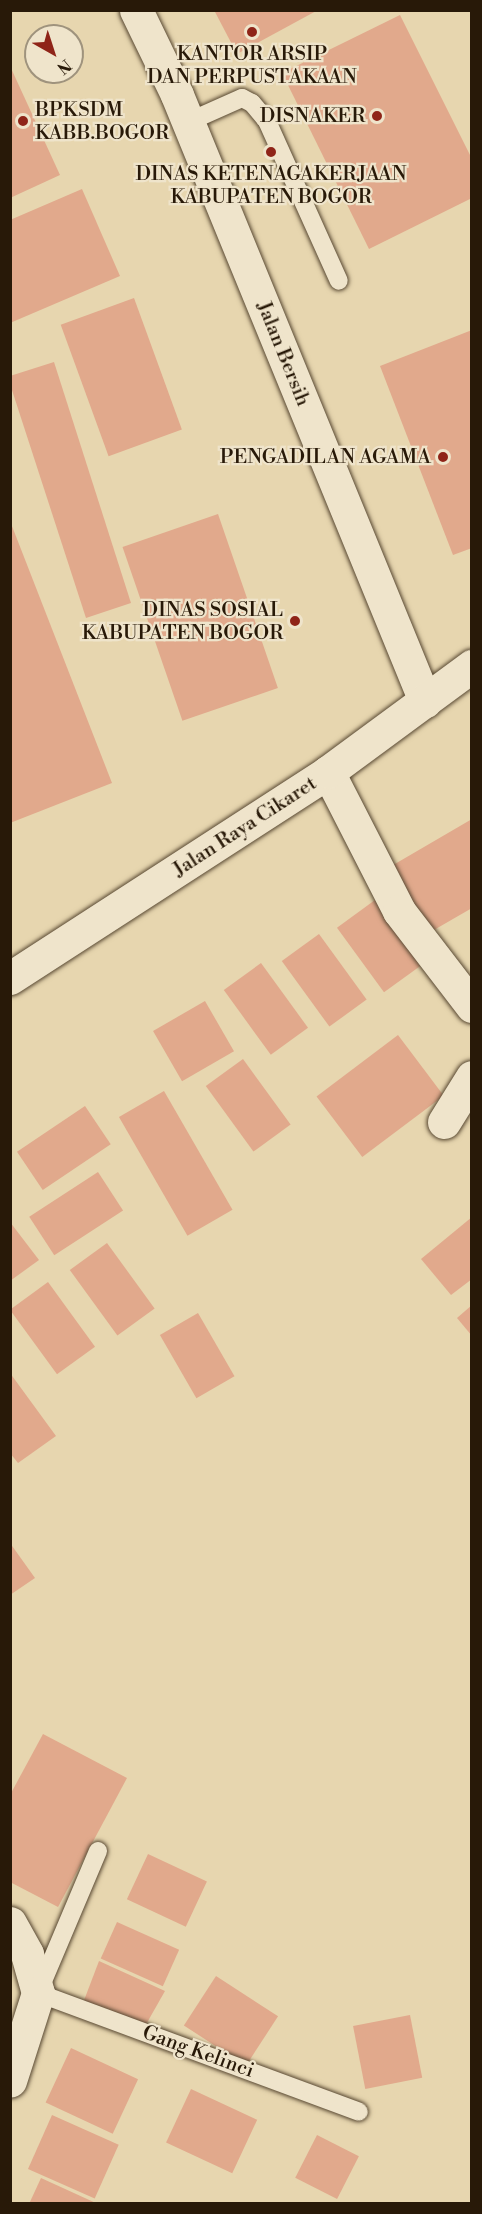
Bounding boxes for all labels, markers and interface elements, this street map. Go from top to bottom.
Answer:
north arrow [24,24,84,84]
marker: KANTOR ARSIP DAN PERPUSTAKAAN [245,25,259,39]
place label: KANTOR ARSIP DAN PERPUSTAKAAN [147,42,357,89]
text: N [53,55,75,78]
place label: BPKSDM KABB.BOGOR [35,98,169,145]
place label: DISNAKER [260,104,365,128]
marker: DISNAKER [370,109,384,123]
marker: BPKSDM KABB.BOGOR [16,114,30,128]
marker: DINAS KETENAGAKERJAAN KABUPATEN BOGOR [264,145,278,159]
place label: DINAS KETENAGAKERJAAN KABUPATEN BOGOR [135,162,407,209]
street label: Jalan Bersih [251,298,315,410]
place label: PENGADILAN AGAMA [220,445,431,469]
marker: PENGADILAN AGAMA [436,450,450,464]
place label: DINAS SOSIAL KABUPATEN BOGOR [82,598,283,645]
marker: DINAS SOSIAL KABUPATEN BOGOR [288,614,302,628]
street label: Jalan Raya Cikaret [169,772,321,882]
street label: Gang Kelinci [139,2021,257,2083]

